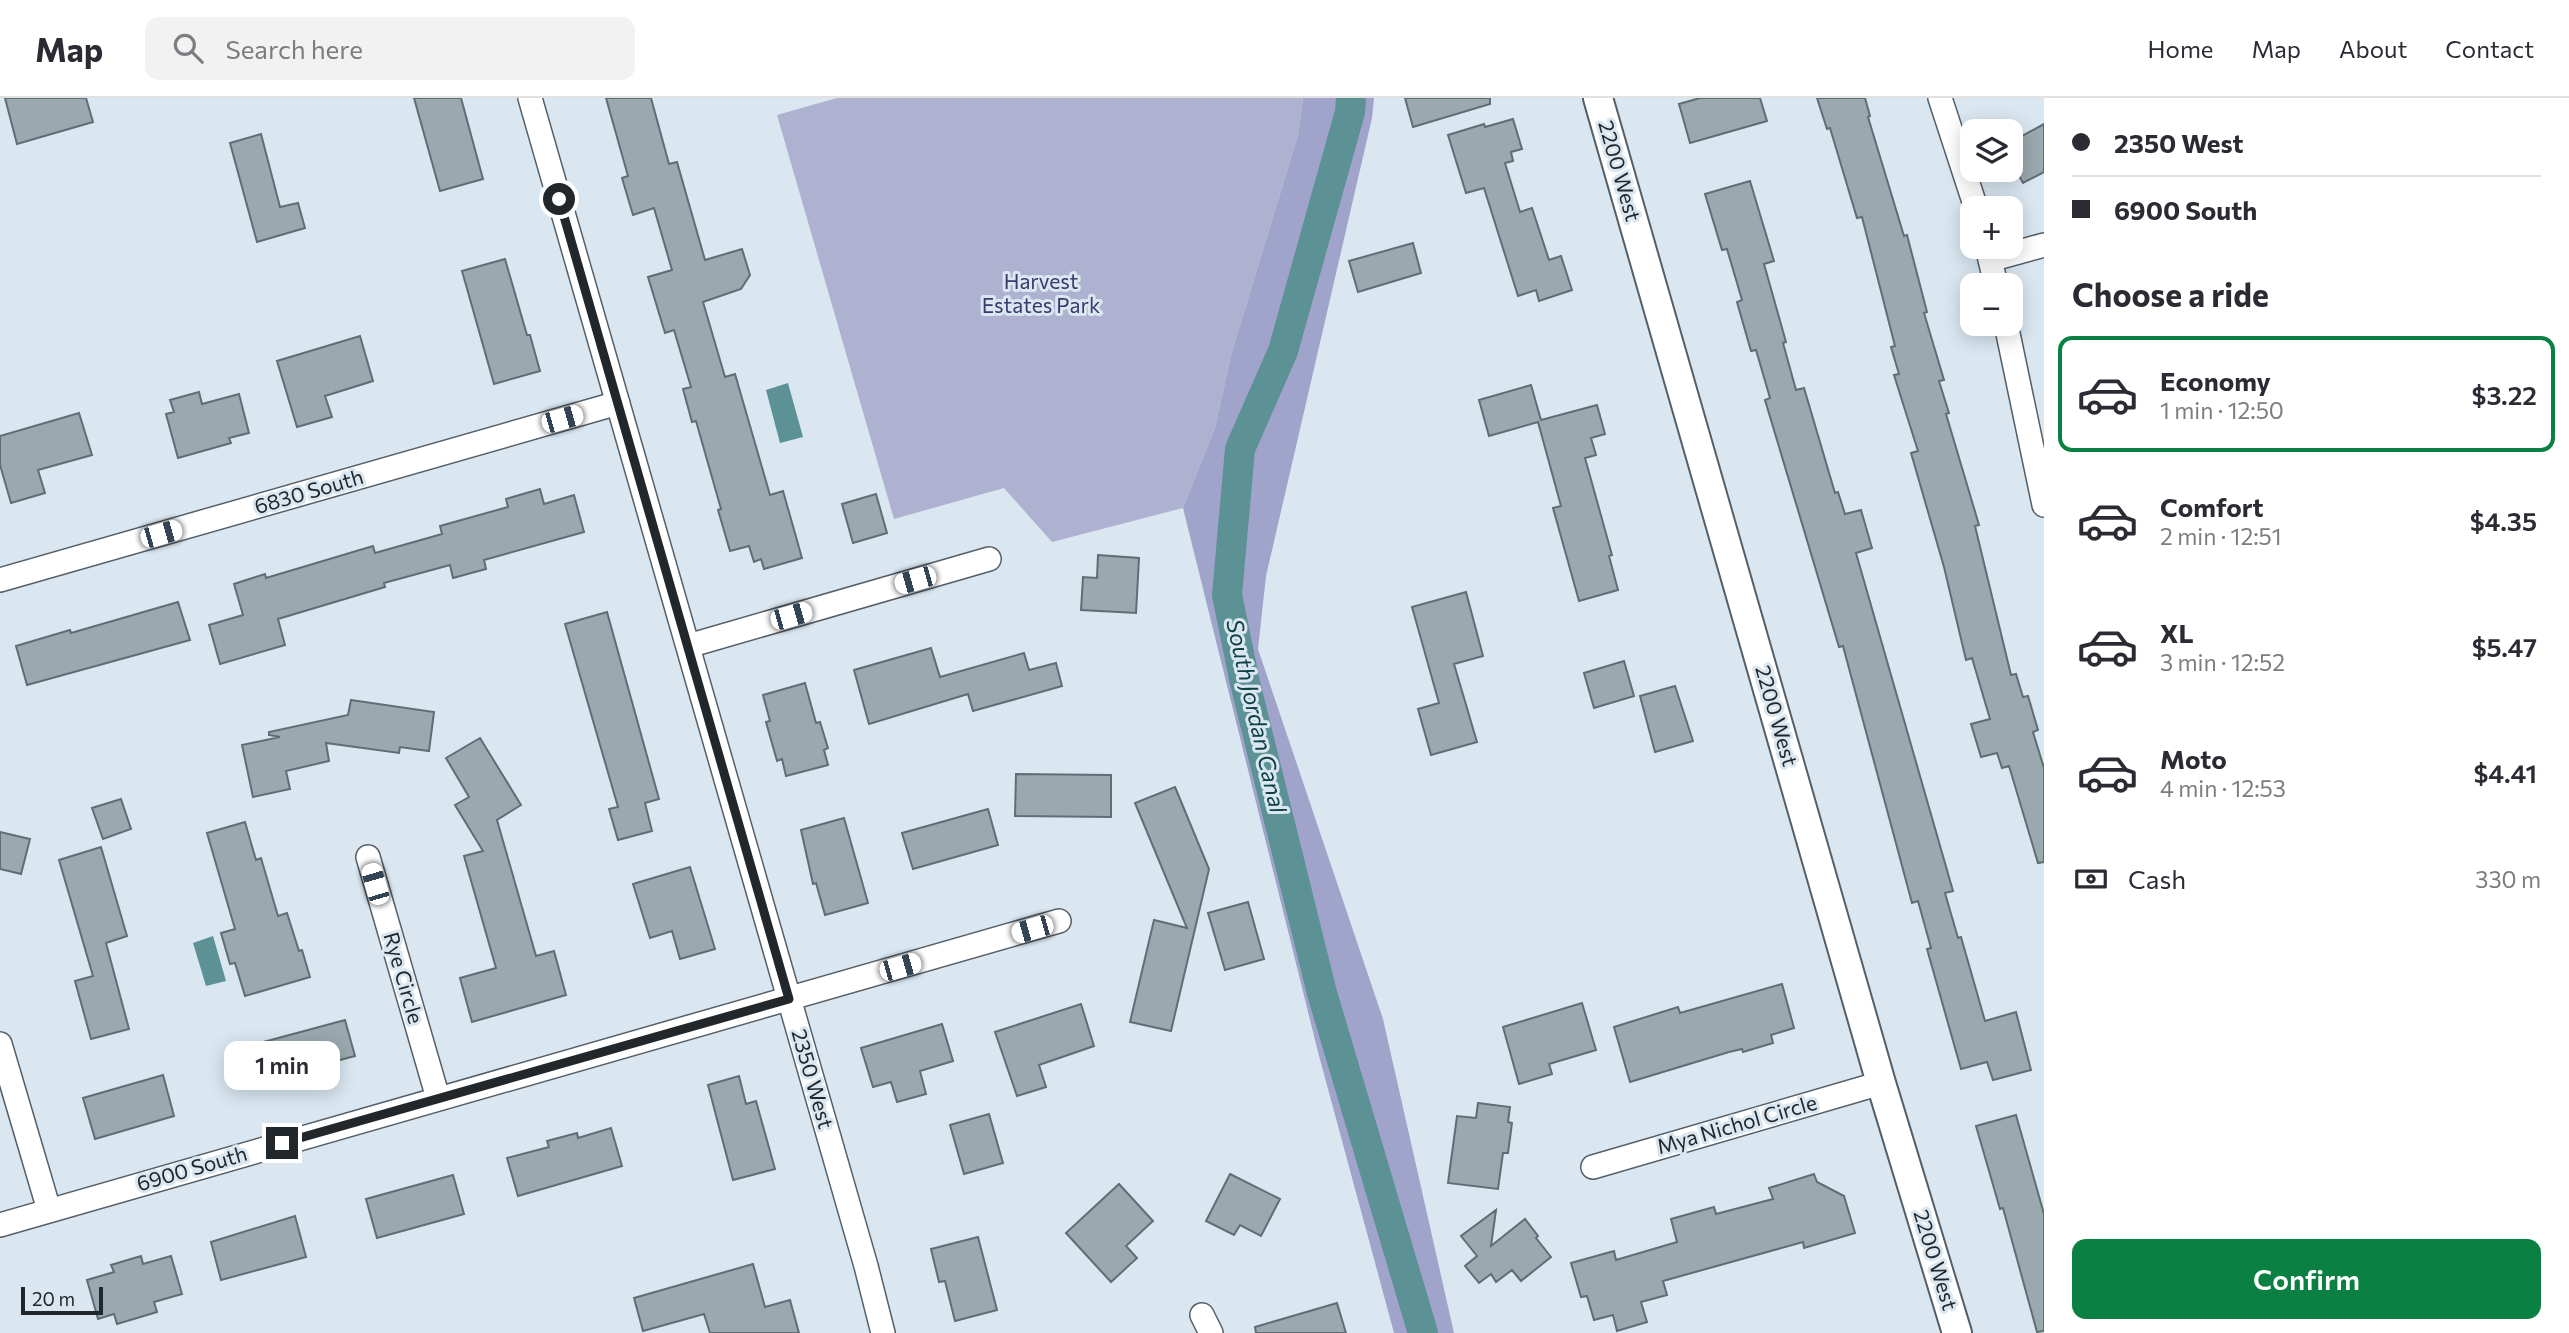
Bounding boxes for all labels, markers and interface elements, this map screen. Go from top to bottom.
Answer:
search box [145,17,635,80]
text: Map [35,28,103,69]
icon: search [169,29,207,67]
text: Search here [225,33,363,64]
text: Home [2148,34,2214,63]
text: Map [2252,34,2301,63]
text: About [2339,34,2407,63]
text: Contact [2445,34,2534,63]
street label: 2200 West [1594,117,1647,224]
map controls [1960,119,2023,336]
button: layers [1960,119,2023,182]
text: 2350 West [2114,127,2243,158]
route start [543,183,575,215]
text: 6900 South [2114,194,2257,225]
button: + [1960,196,2023,259]
park label: Harvest Estates Park [982,268,1100,317]
button: − [1960,273,2023,336]
text: Choose a ride [2072,274,2269,314]
icon: car [2076,363,2139,426]
text: Economy [2160,365,2271,396]
text: $3.22 [2472,379,2537,410]
text: 1 min · 12:50 [2160,396,2284,424]
car [539,403,586,435]
street label: 6830 South [251,463,366,518]
icon: car [2076,489,2139,552]
text: Comfort [2160,491,2263,522]
text: $4.35 [2470,505,2537,536]
car [138,518,185,550]
text: 2 min · 12:51 [2160,522,2282,550]
car [892,564,939,596]
car [768,600,815,632]
icon: car [2076,615,2139,678]
water label: South Jordan Canal [1221,616,1293,817]
text: XL [2160,617,2194,648]
text: $5.47 [2472,631,2537,662]
text: 3 min · 12:52 [2160,648,2285,676]
street label: 2200 West [1751,662,1804,769]
icon: car [2076,741,2139,804]
text: Moto [2160,743,2227,774]
text: $4.41 [2473,757,2537,788]
text: 4 min · 12:53 [2160,774,2286,802]
icon: cash [2072,860,2110,898]
car [360,861,391,907]
text: Cash [2128,863,2186,894]
text: 330 m [2475,865,2541,893]
car [1009,913,1056,945]
street label: Rye Circle [379,929,429,1026]
car [877,951,924,983]
street label: 2350 West [787,1026,840,1131]
callout: 1 min [224,1042,340,1090]
text: 1 min [255,1051,309,1079]
street label: Mya Nichol Circle [1654,1089,1819,1158]
route end [266,1127,298,1159]
street label: 6900 South [133,1140,250,1195]
street label: 2200 West [1909,1206,1964,1313]
button: Confirm [2072,1239,2541,1319]
scale bar [21,1284,103,1316]
text: 20 m [32,1287,75,1310]

